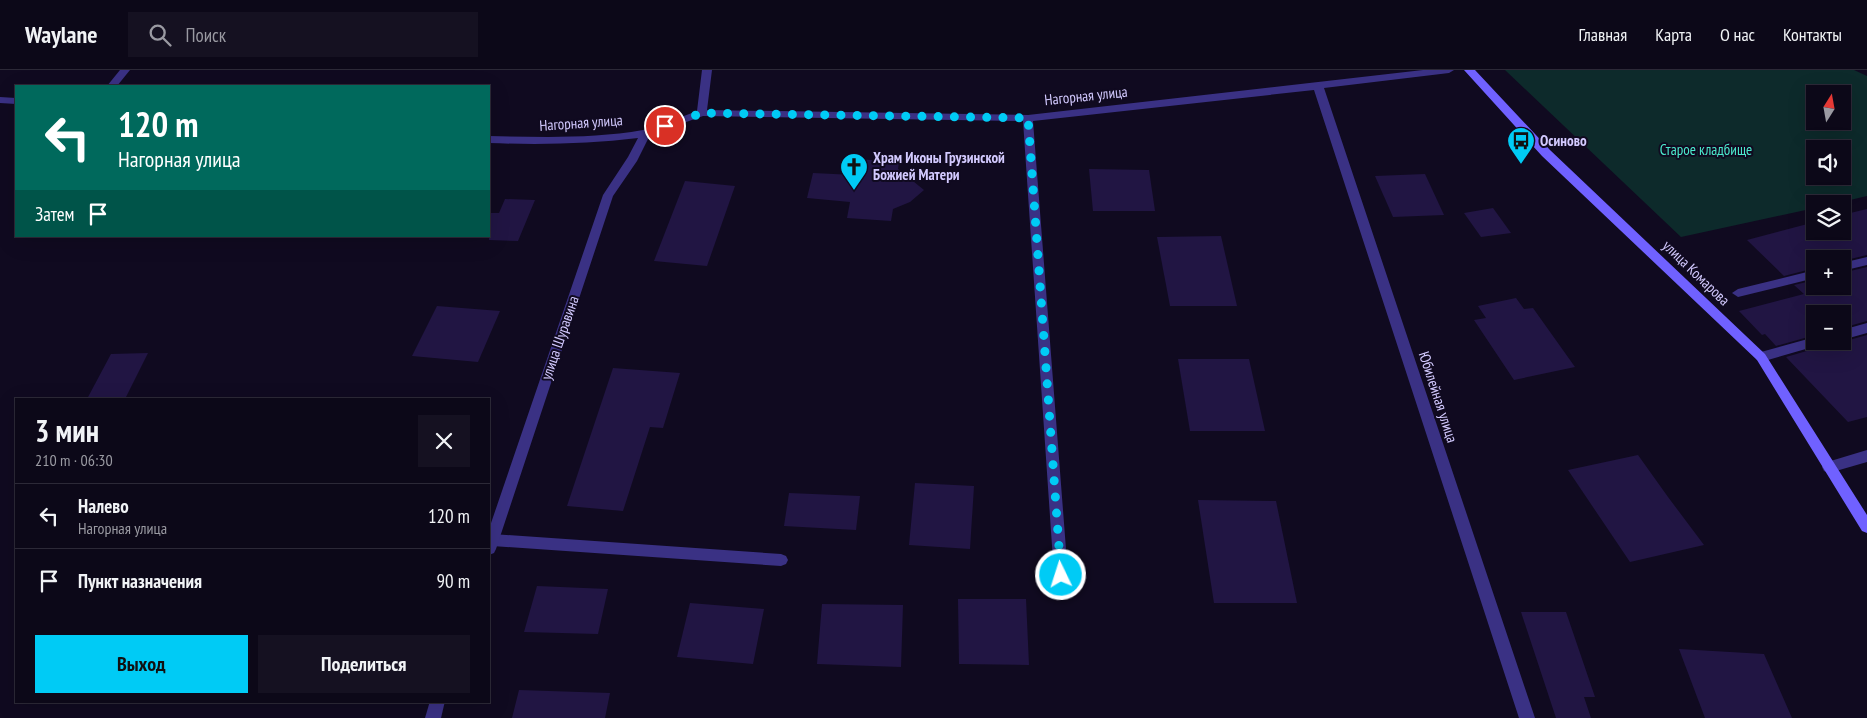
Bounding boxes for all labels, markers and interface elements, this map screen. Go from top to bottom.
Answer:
search box [128,12,478,57]
text: Waylane [25,19,98,50]
icon: search [146,21,174,49]
text: Поиск [186,23,226,47]
text: Главная [1579,23,1627,46]
text: Карта [1655,23,1692,46]
text: О нас [1720,23,1755,46]
text: Контакты [1783,23,1842,46]
street label: Нагорная улица [1043,82,1128,109]
north arrow [1806,85,1851,130]
map controls [1806,85,1851,350]
text: 120 m [118,101,199,147]
icon: left [35,105,100,170]
pin [644,105,686,147]
street label: Нагорная улица [539,110,623,135]
icon: arrive [651,112,679,140]
bus stop icon: Осиново [1506,126,1536,165]
place label: Осиново [1540,131,1587,150]
park label: Старое кладбище [1660,140,1752,159]
button: sound [1806,140,1851,185]
text: Нагорная улица [118,145,240,173]
place label: Храм Иконы Грузинской Божией Матери [873,148,1005,184]
church icon: Храм Иконы Грузинской Божией Матери [839,152,869,191]
button: layers [1806,195,1851,240]
icon: arrive [84,200,112,228]
text: Затем [35,202,74,226]
street label: улица Комарова [1659,236,1734,309]
button: + [1806,250,1851,295]
street label: улица Шуравина [536,293,583,382]
button: − [1806,305,1851,350]
street label: Юбилейная улица [1415,349,1462,445]
text: 3 мин [35,411,99,450]
button: close [418,415,470,467]
text: 210 m · 06:30 [35,450,113,470]
text: Налево [78,494,129,518]
icon: left [35,502,63,530]
text: 120 m [428,504,470,528]
text: Нагорная улица [78,518,167,538]
position arrow [1034,548,1086,600]
icon: arrive [35,567,63,595]
text: Пункт назначения [78,569,202,593]
text: 90 m [437,569,470,593]
button: Выход [35,635,248,693]
button: Поделиться [258,635,470,693]

